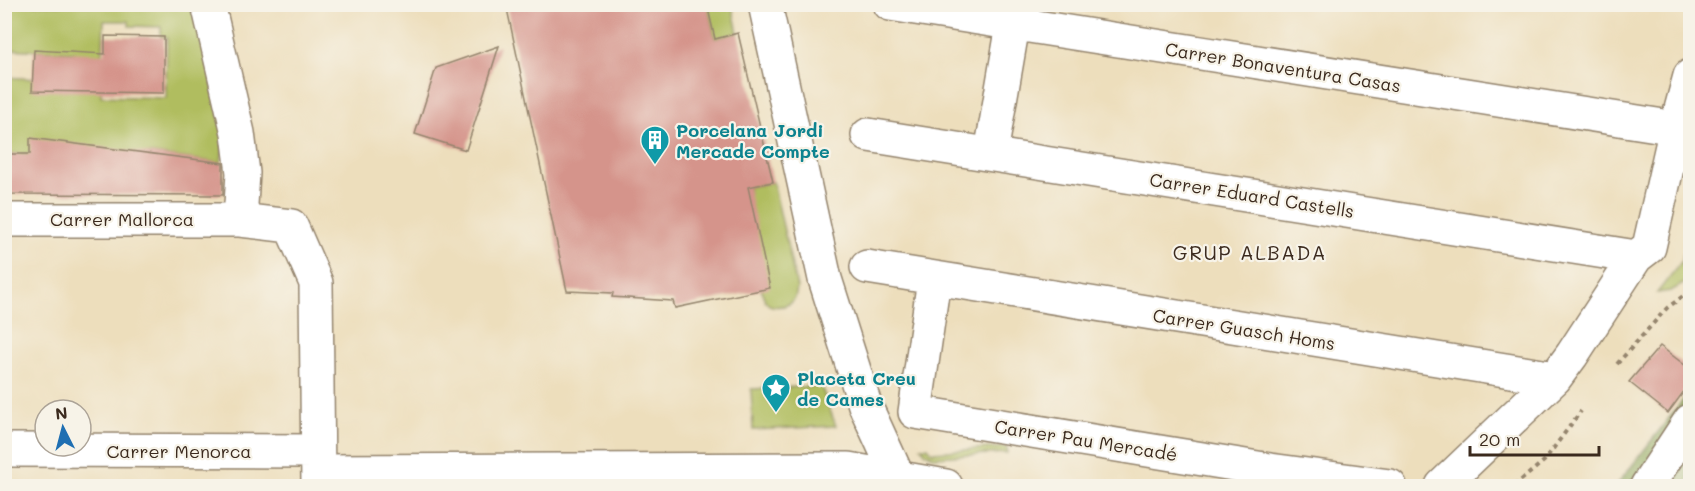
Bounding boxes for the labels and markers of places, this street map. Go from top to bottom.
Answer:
place label: Porcelana Jordi Mercade Compte [676,118,830,163]
building icon: Porcelana Jordi Mercade Compte [639,124,671,166]
place label: Placeta Creu de Cames [797,366,916,411]
place icon: Placeta Creu de Cames [760,372,792,414]

